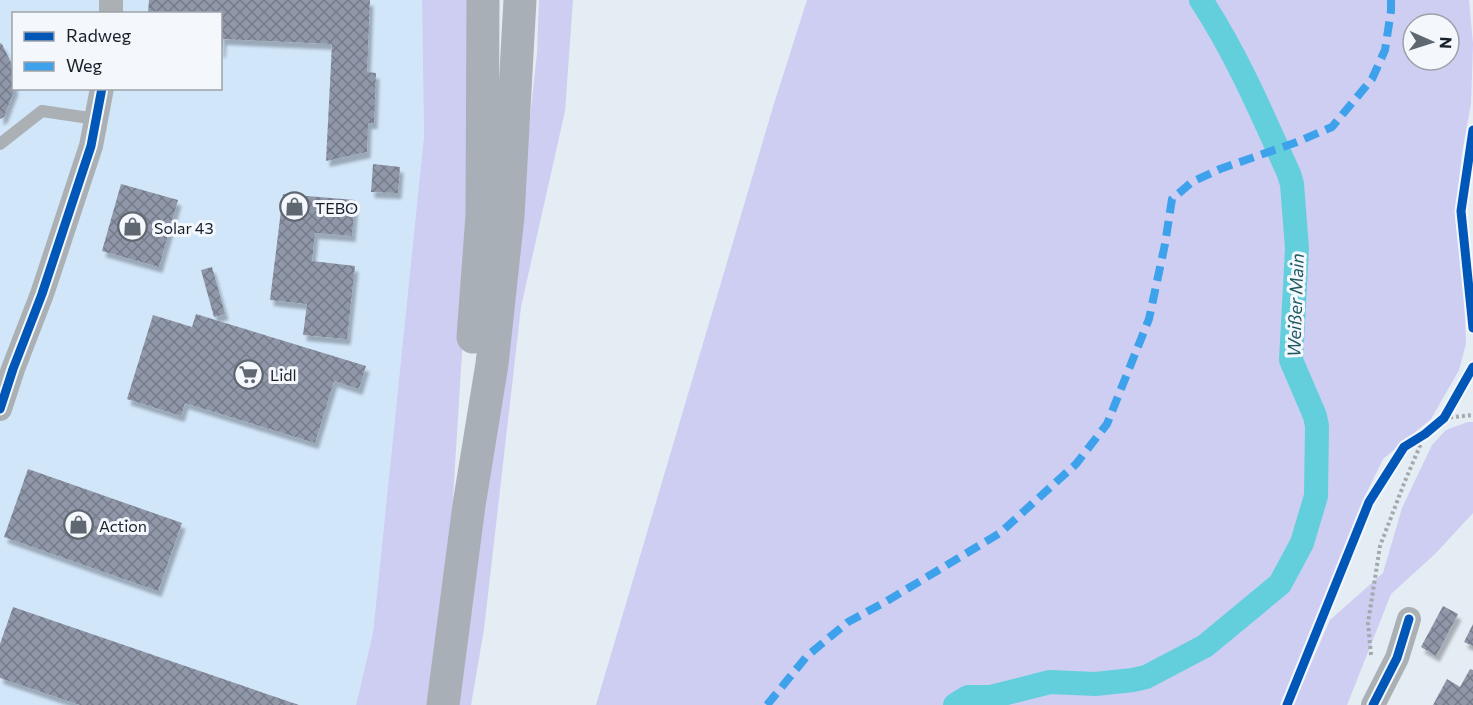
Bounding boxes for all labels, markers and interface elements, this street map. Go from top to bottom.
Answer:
legend [12,12,222,90]
north arrow [1401,12,1461,72]
text: Radweg [66,24,131,46]
text: N [1437,36,1456,49]
text: Weg [66,54,103,76]
shop icon: TEBO [278,191,310,223]
place label: TEBO [315,198,358,217]
shop icon: Solar 43 [117,211,149,243]
place label: Solar 43 [154,218,214,237]
water label: Weißer Main [1282,253,1308,357]
supermarket icon: Lidl [233,358,265,390]
place label: Lidl [270,365,297,384]
shop icon: Action [62,509,94,541]
place label: Action [99,516,147,535]

